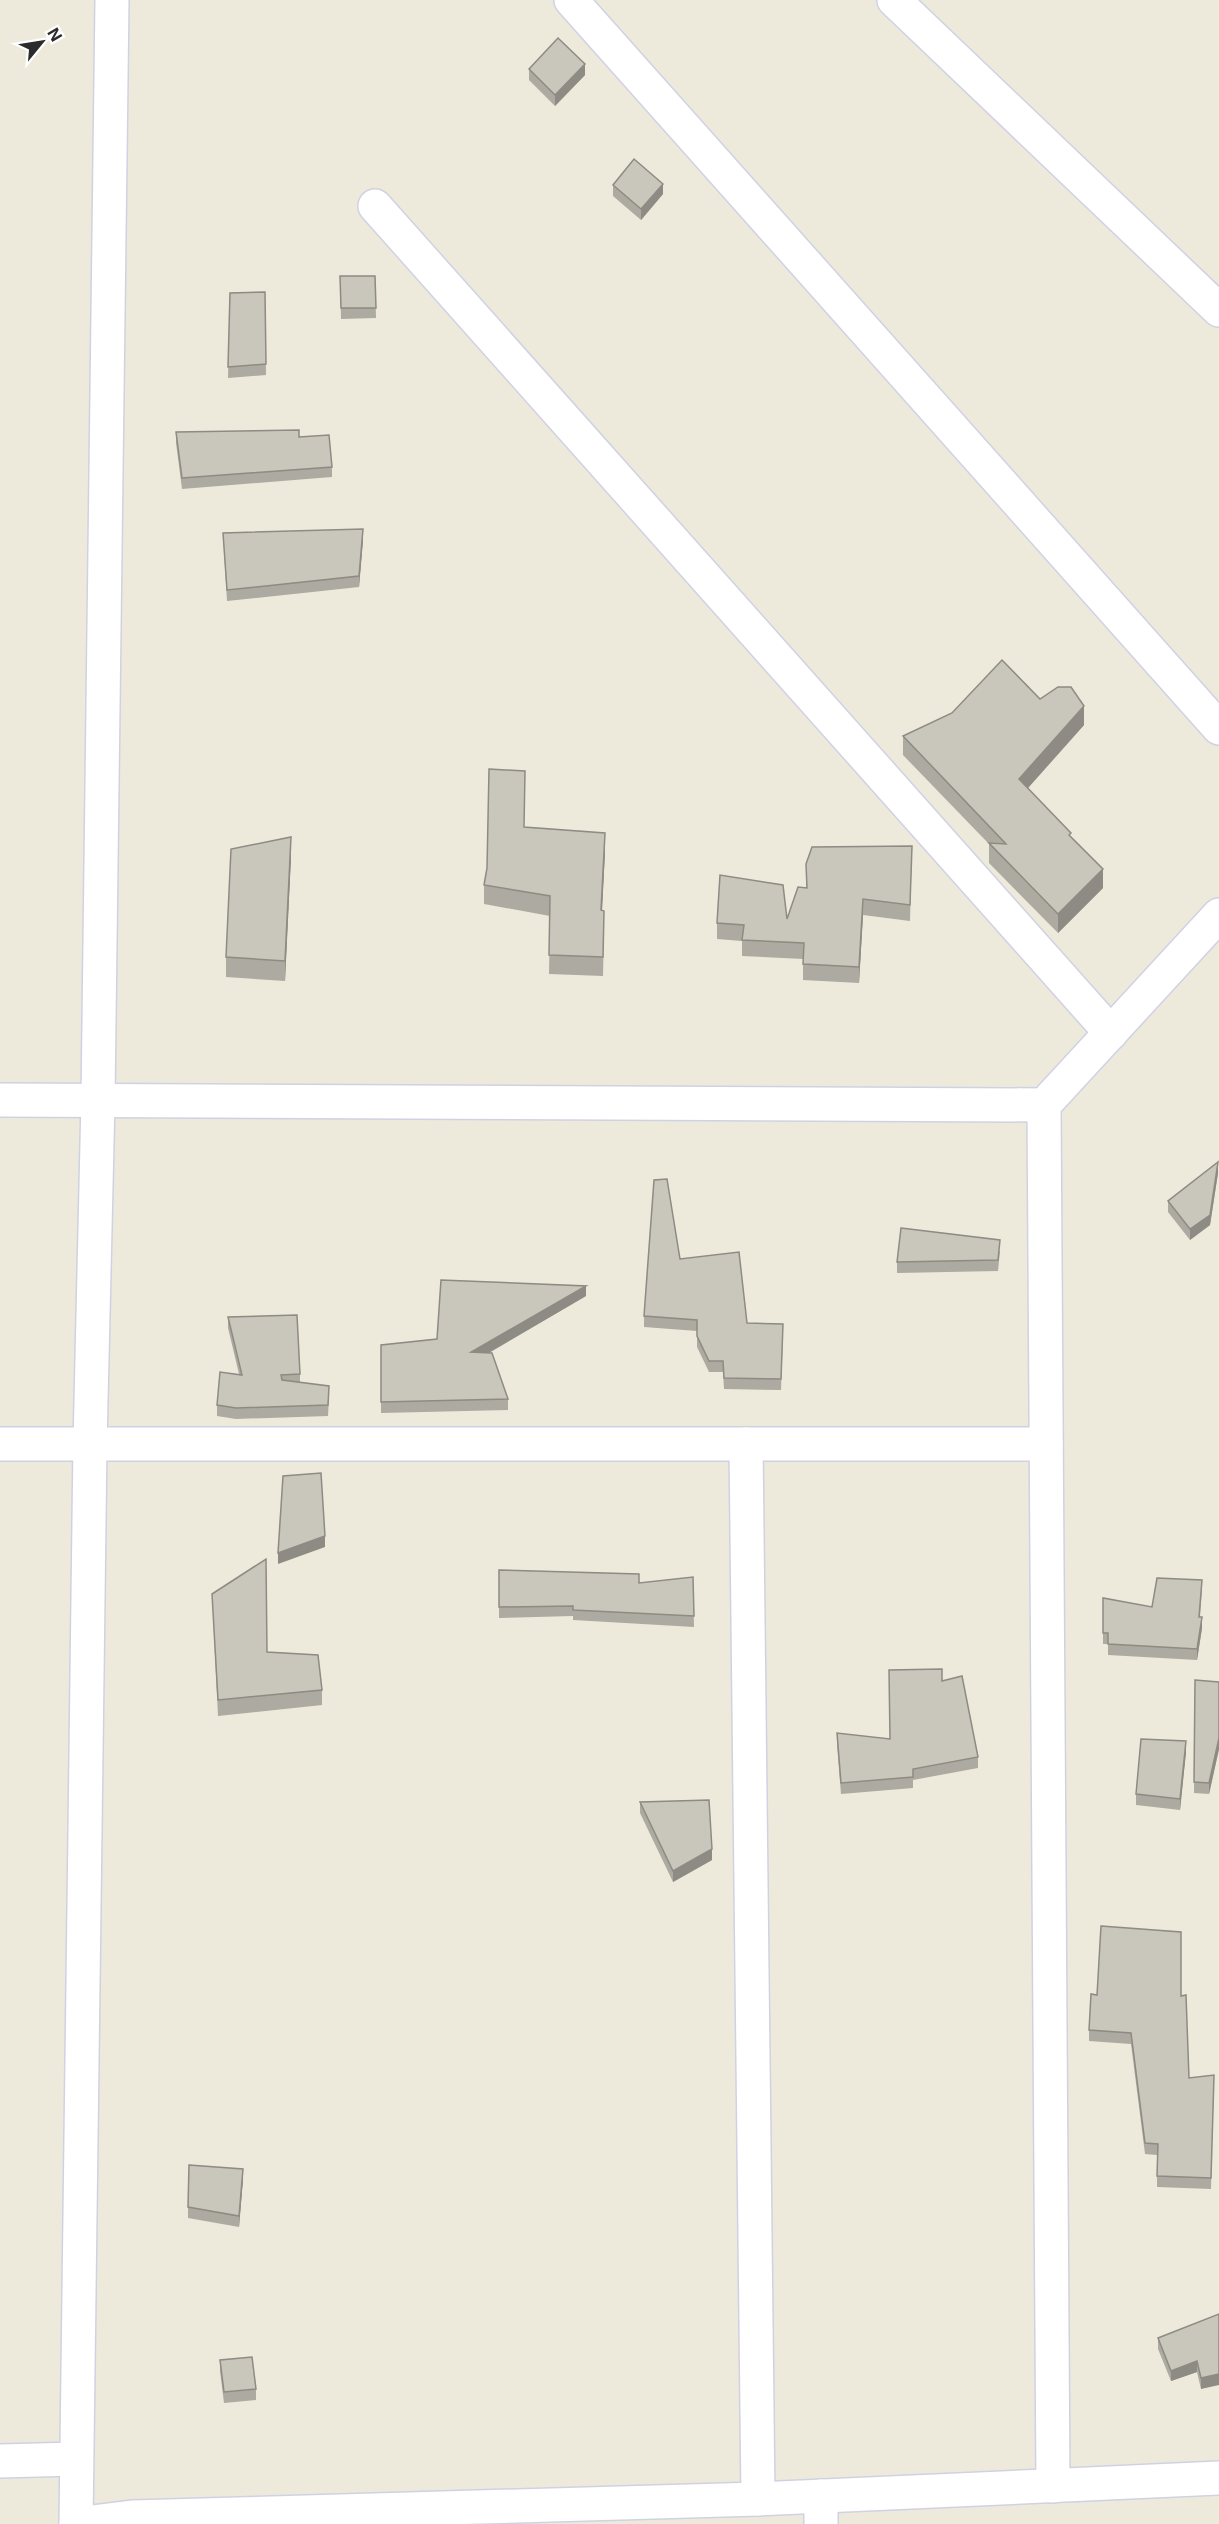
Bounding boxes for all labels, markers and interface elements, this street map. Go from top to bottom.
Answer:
north arrow [12,12,72,72]
text: N [43,24,67,45]

